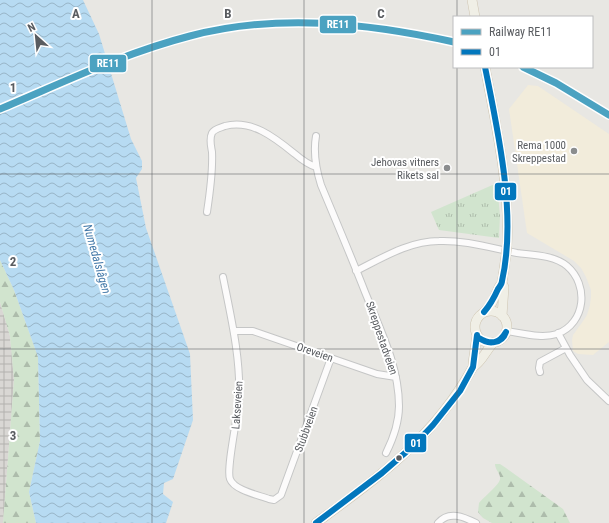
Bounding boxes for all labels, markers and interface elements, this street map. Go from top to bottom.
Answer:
text: A [72,6,80,21]
text: B [224,6,232,21]
text: C [377,6,385,21]
line badge: RE11 [319,15,357,34]
north arrow [16,16,56,56]
legend [453,16,593,68]
text: RE11 [327,18,349,31]
text: N [26,20,38,35]
text: Railway RE11 [489,25,552,39]
text: 01 [489,45,501,59]
line badge: RE11 [89,54,127,73]
text: RE11 [97,57,119,70]
text: 1 [10,80,16,95]
place label: Rema 1000 Skreppestad [512,139,566,165]
marker: Rema 1000 Skreppestad [569,146,579,156]
place label: Jehovas vitners Rikets sal [371,156,439,182]
marker: Jehovas vitners Rikets sal [442,163,452,173]
line badge: 01 [494,182,517,201]
text: 01 [500,185,512,198]
water label: Numedalslågen [80,223,114,296]
text: 2 [10,254,17,269]
street label: Skreppestadveien [363,300,400,377]
street label: Oreveien [295,340,335,365]
street label: Lakseveien [229,380,246,430]
street label: Stubbveien [292,404,321,454]
text: 3 [10,428,16,443]
line badge: 01 [404,433,427,453]
text: 01 [410,437,422,450]
unlabelled marker [394,453,404,463]

